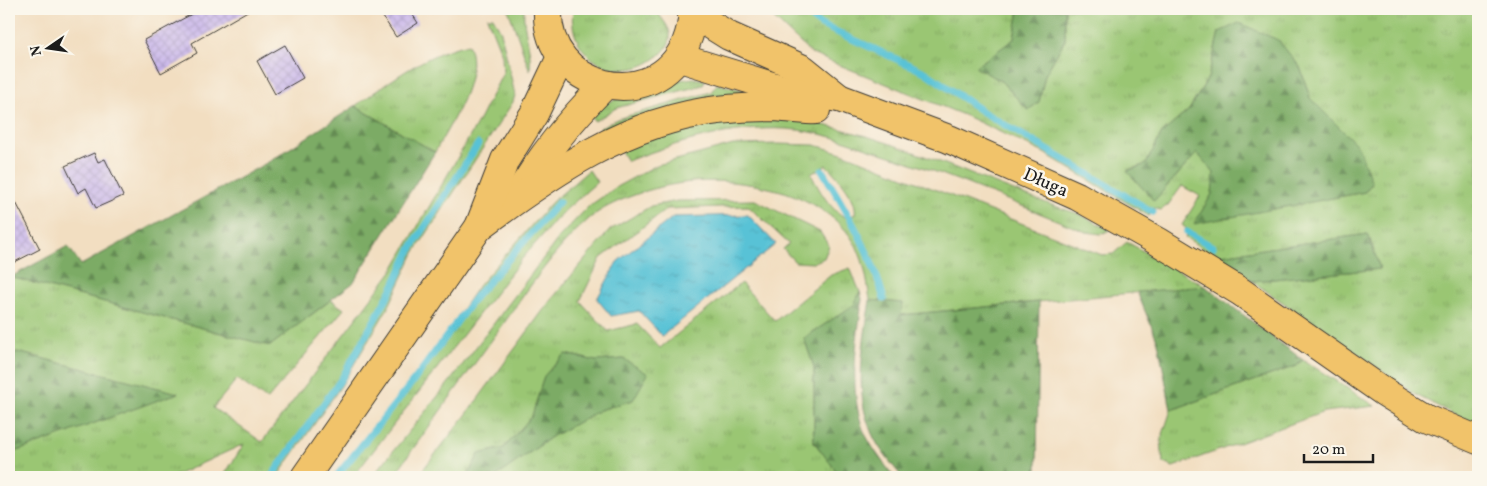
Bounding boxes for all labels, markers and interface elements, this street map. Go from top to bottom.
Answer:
north arrow [22,22,72,72]
text: N [26,43,47,58]
street label: Długa [1019,162,1072,204]
scale bar [1304,431,1373,463]
text: 20 m [1312,440,1345,461]

